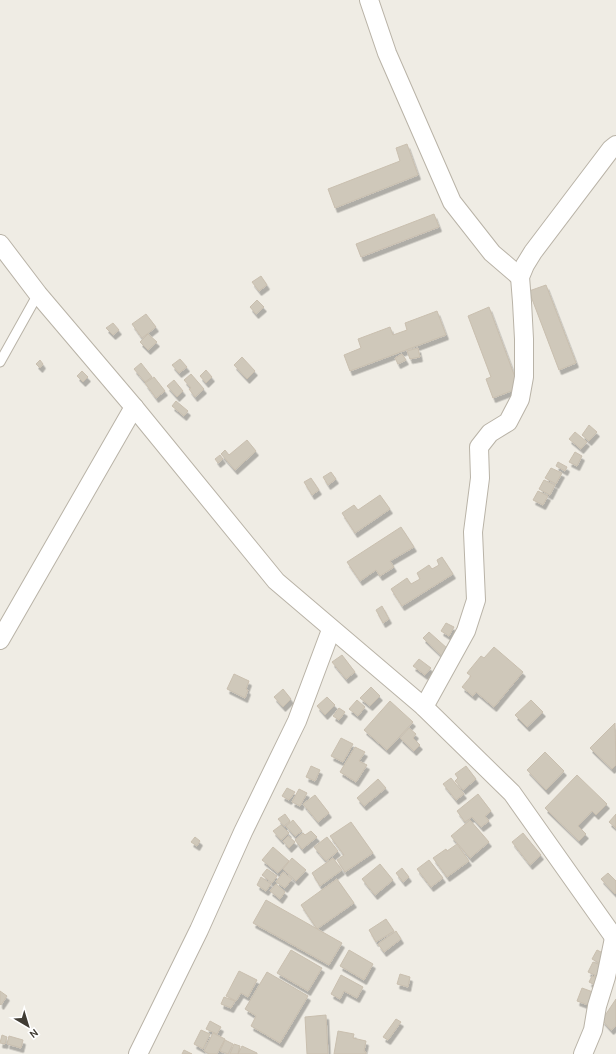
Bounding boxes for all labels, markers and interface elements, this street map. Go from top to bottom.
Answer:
north arrow [8,1006,48,1046]
text: N [27,1026,41,1041]

